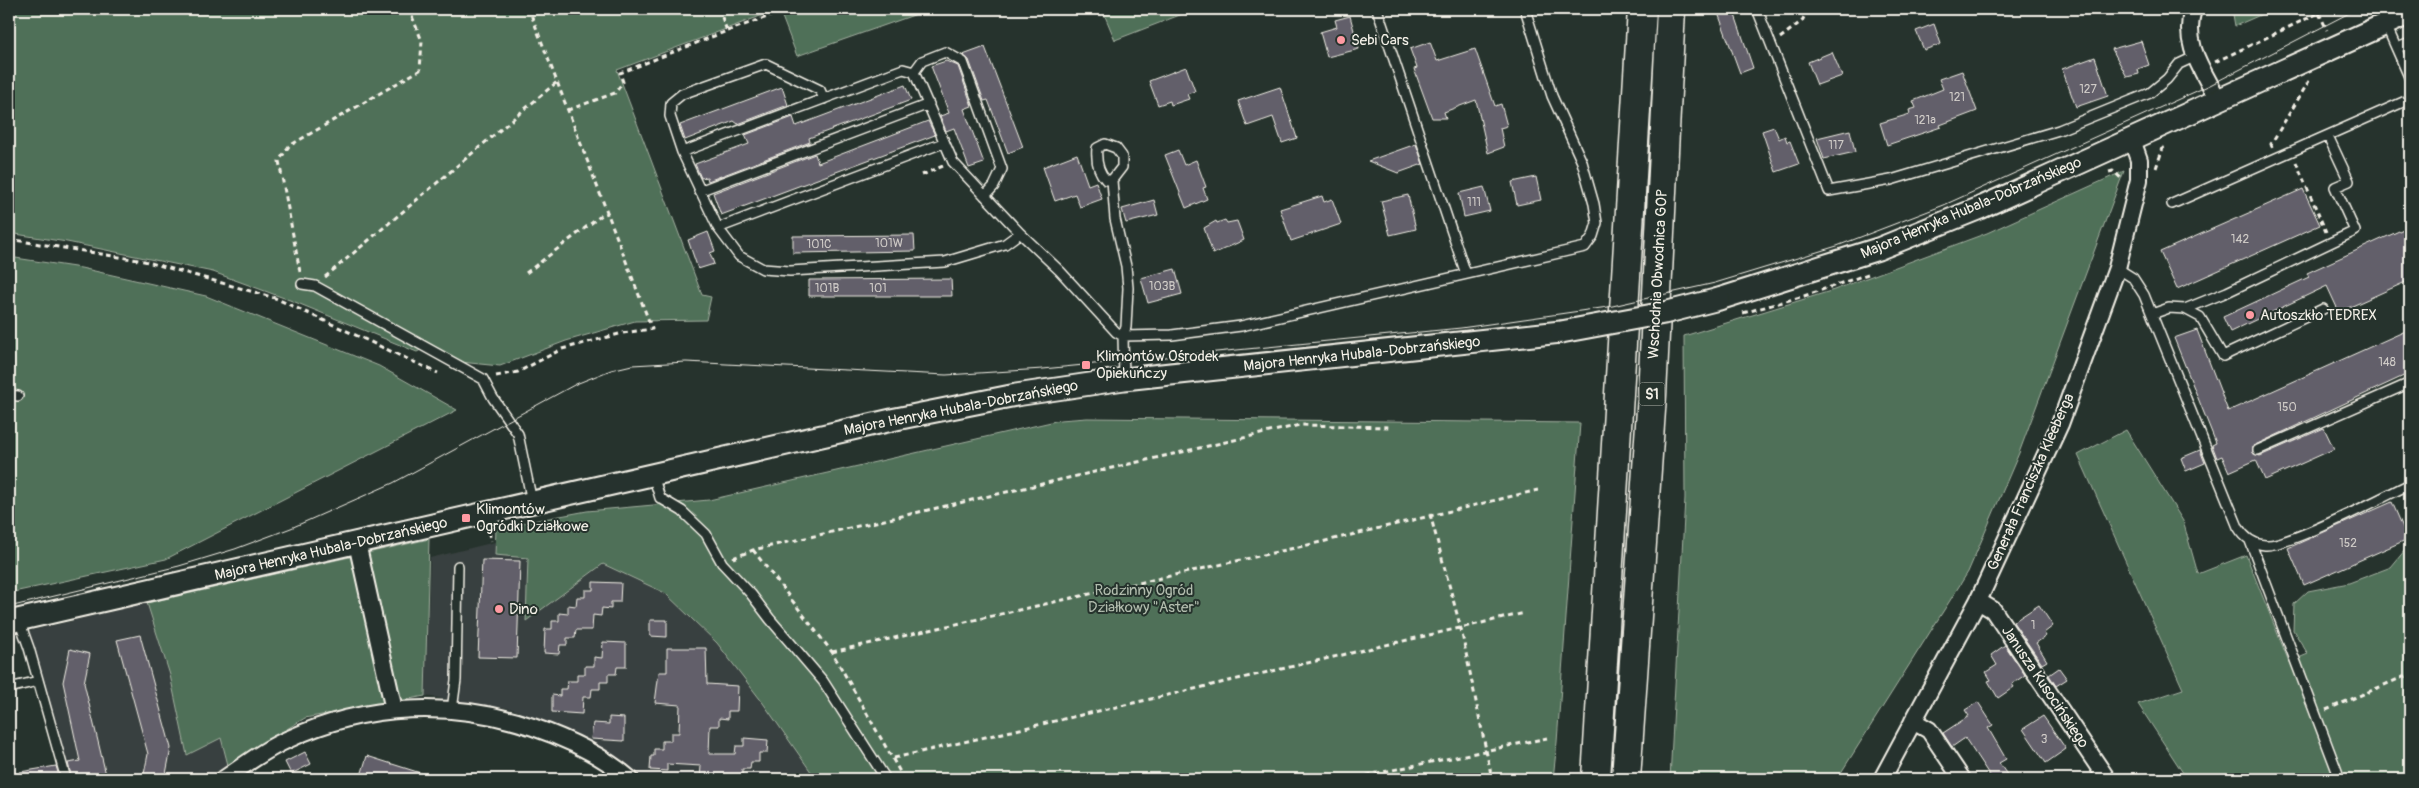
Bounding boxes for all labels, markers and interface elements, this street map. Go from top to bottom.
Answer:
place label: Sebi Cars [1351,31,1409,50]
marker: Sebi Cars [1335,34,1347,46]
house number: 127 [2079,82,2098,97]
house number: 121 [1949,90,1965,105]
house number: 121a [1914,113,1936,128]
house number: 117 [1828,138,1845,153]
street label: Majora Henryka Hubala-Dobrzańskiego [1858,153,2084,263]
street label: Wschodnia Obwodnica GOP [1644,189,1672,359]
house number: 111 [1467,195,1481,210]
house number: 142 [2231,232,2249,247]
house number: 101W [875,236,903,251]
house number: 101C [807,237,831,252]
house number: 103B [1149,279,1175,294]
house number: 101B [815,281,839,296]
house number: 101 [869,281,887,296]
place label: Autoszkło TEDREX [2260,306,2377,325]
marker: Autoszkło TEDREX [2244,309,2256,321]
street label: Majora Henryka Hubala-Dobrzańskiego [1243,332,1481,376]
place label: Klimontów Ośrodek Opiekuńczy [1096,347,1219,383]
house number: 148 [2378,355,2396,370]
marker: Klimontów Ośrodek Opiekuńczy [1080,359,1092,371]
street label: Majora Henryka Hubala-Dobrzańskiego [842,376,1080,440]
road number: S1 [1640,382,1664,406]
street label: Generała Franciszka Kleeberga [1983,390,2079,574]
house number: 150 [2277,400,2297,415]
place label: Klimontów Ogródki Działkowe [476,500,589,536]
marker: Klimontów Ogródki Działkowe [460,512,472,524]
street label: Majora Henryka Hubala-Dobrzańskiego [213,513,449,585]
house number: 152 [2339,536,2357,551]
park label: Rodzinny Ogród Działkowy "Aster" [1088,581,1200,617]
place label: Dino [509,600,538,619]
marker: Dino [493,603,505,615]
house number: 1 [2031,618,2035,633]
street label: Janusza Kusocińskiego [1997,622,2093,752]
house number: 3 [2041,732,2048,747]

